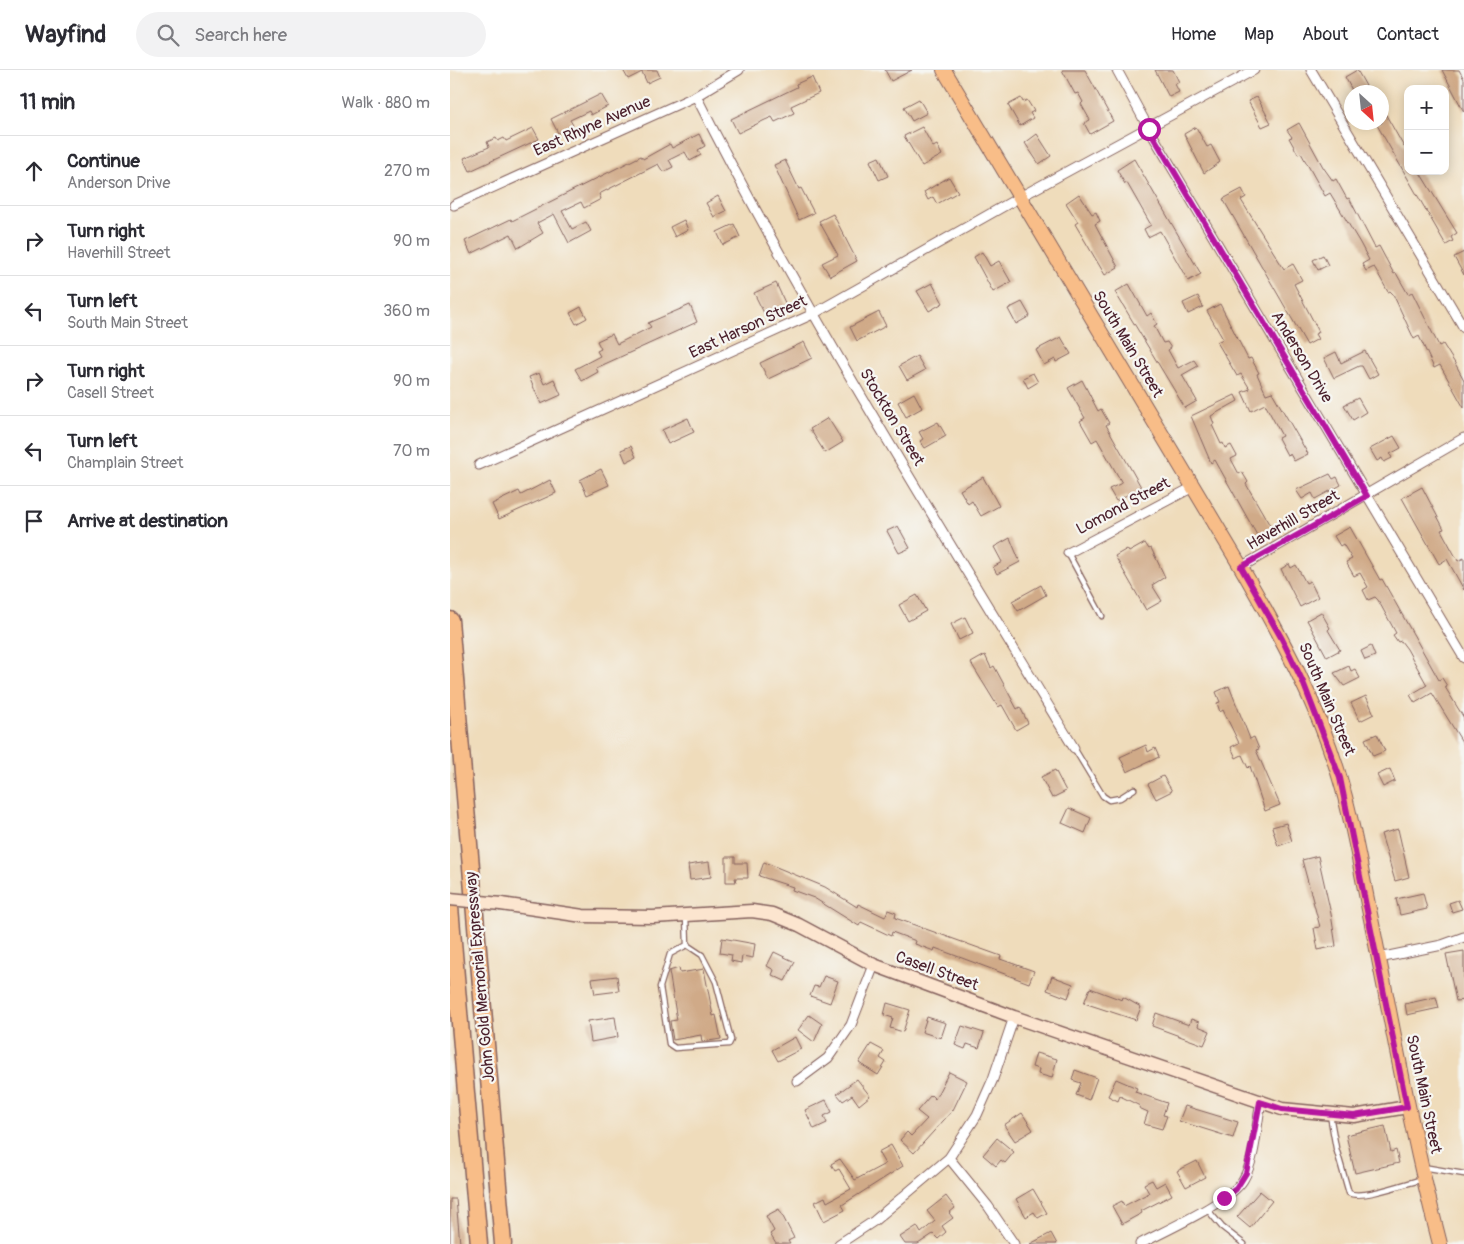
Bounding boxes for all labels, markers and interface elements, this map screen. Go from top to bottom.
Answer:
search box [136,12,486,57]
text: Wayfind [25,20,106,49]
icon: search [154,21,182,49]
text: Search here [194,23,287,47]
text: Home [1171,23,1216,46]
text: Map [1244,23,1274,46]
text: About [1302,23,1348,46]
text: Contact [1376,23,1439,46]
north arrow [1344,85,1389,130]
map controls [1404,85,1449,175]
button: + [1404,85,1449,130]
text: 11 min [20,89,75,116]
street label: East Rhyne Avenue [530,91,654,161]
text: Walk · 880 m [342,93,430,113]
route start [1138,118,1161,141]
button: − [1404,130,1449,175]
text: Continue [67,149,140,173]
icon: ahead [20,157,48,185]
text: 270 m [384,161,430,181]
text: Anderson Drive [67,173,170,193]
text: Turn right [67,219,145,243]
icon: right [20,227,48,255]
text: 90 m [393,231,430,251]
text: Haverhill Street [67,243,170,263]
street label: South Main Street [1088,287,1168,401]
text: Turn left [67,289,137,313]
street label: East Harson Street [686,291,811,363]
icon: left [20,297,48,325]
text: 360 m [383,301,430,321]
street label: Anderson Drive [1267,308,1337,407]
text: South Main Street [67,313,188,333]
text: Turn right [67,359,145,383]
street label: Stockton Street [855,365,929,470]
icon: right [20,367,48,395]
text: 90 m [393,371,430,391]
text: Casell Street [67,383,154,403]
text: Turn left [67,429,137,453]
icon: left [20,437,48,465]
text: 70 m [393,441,430,461]
text: Champlain Street [67,453,183,473]
street label: Lomond Street [1073,473,1174,539]
street label: Haverhill Street [1243,485,1343,555]
icon: arrive [20,507,48,535]
text: Arrive at destination [67,509,228,533]
street label: South Main Street [1294,639,1360,759]
street label: John Gold Memorial Expressway [461,871,499,1083]
street label: Casell Street [893,947,982,995]
street label: South Main Street [1402,1033,1446,1156]
route end [1213,1187,1236,1210]

